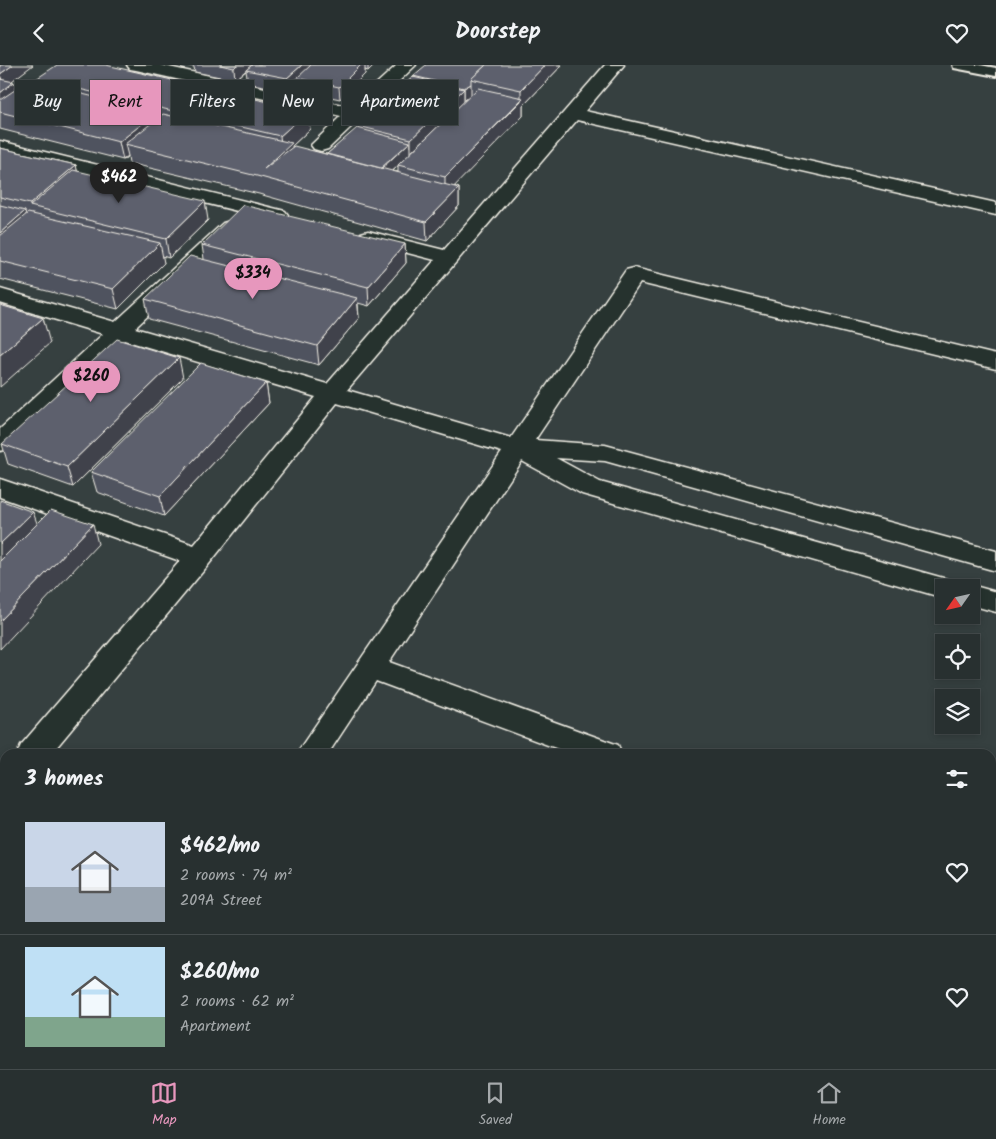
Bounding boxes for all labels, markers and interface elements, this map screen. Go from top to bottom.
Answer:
text: Doorstep [455,15,541,50]
icon: back [25,19,53,47]
icon: heart [943,19,971,47]
chip: Buy [15,80,80,125]
chip: Rent [90,80,161,125]
chip: Filters [171,80,254,125]
chip: New [264,80,332,125]
chip: Apartment [342,80,458,125]
pin: $462 [89,161,149,204]
text: $462 [101,165,137,190]
pin: $334 [223,257,283,300]
text: $334 [235,261,271,286]
pin: $260 [61,361,121,403]
text: $260 [73,364,109,389]
north arrow [935,579,980,624]
map controls [935,579,980,734]
button: locate [935,634,980,679]
button: layers [935,689,980,734]
text: 3 homes [25,763,103,796]
icon: filters [943,765,971,793]
text: $462/mo [180,830,260,863]
icon: home [65,842,125,902]
icon: heart [943,858,971,886]
text: 2 rooms · 74 m² [180,863,292,888]
text: 209A Street [180,888,262,913]
text: $260/mo [180,956,260,989]
icon: home [65,967,125,1027]
icon: heart [943,983,971,1011]
text: 2 rooms · 62 m² [180,989,294,1014]
text: Apartment [180,1014,251,1039]
tab: Map [150,1079,178,1131]
tab: Saved [479,1079,512,1131]
tab: Home [813,1079,846,1131]

